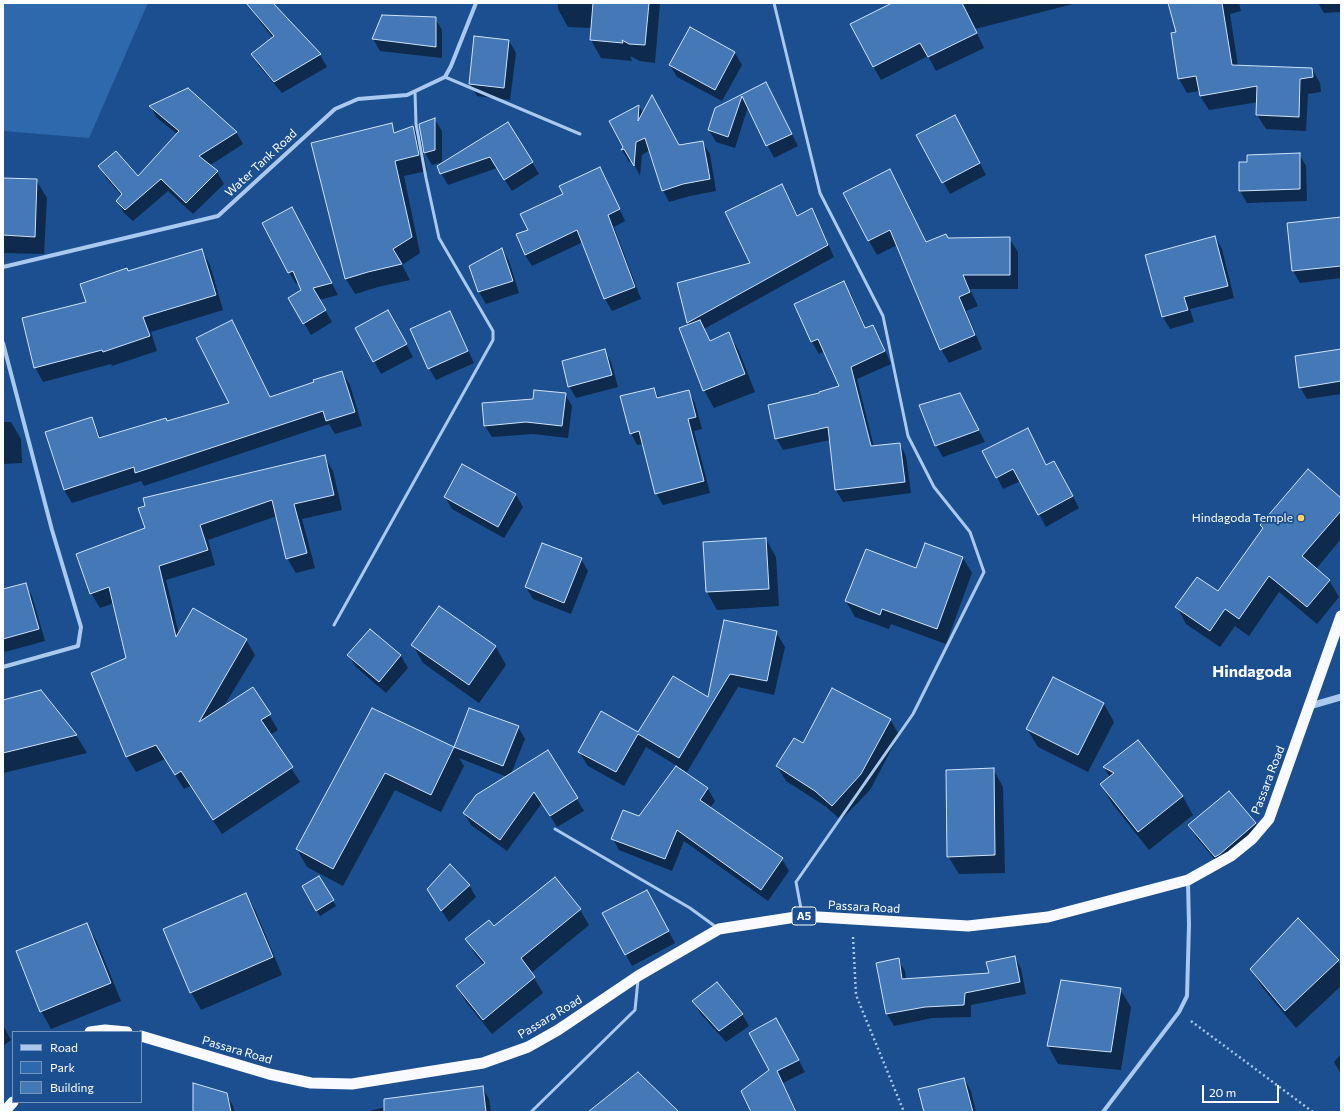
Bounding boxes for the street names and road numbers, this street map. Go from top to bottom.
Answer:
street label: Water Tank Road [222,126,300,200]
street label: Passara Road [1248,744,1288,816]
street label: Passara Road [828,898,900,916]
road number: A5 [792,907,816,925]
street label: Passara Road [515,992,585,1042]
street label: Passara Road [200,1033,274,1067]

